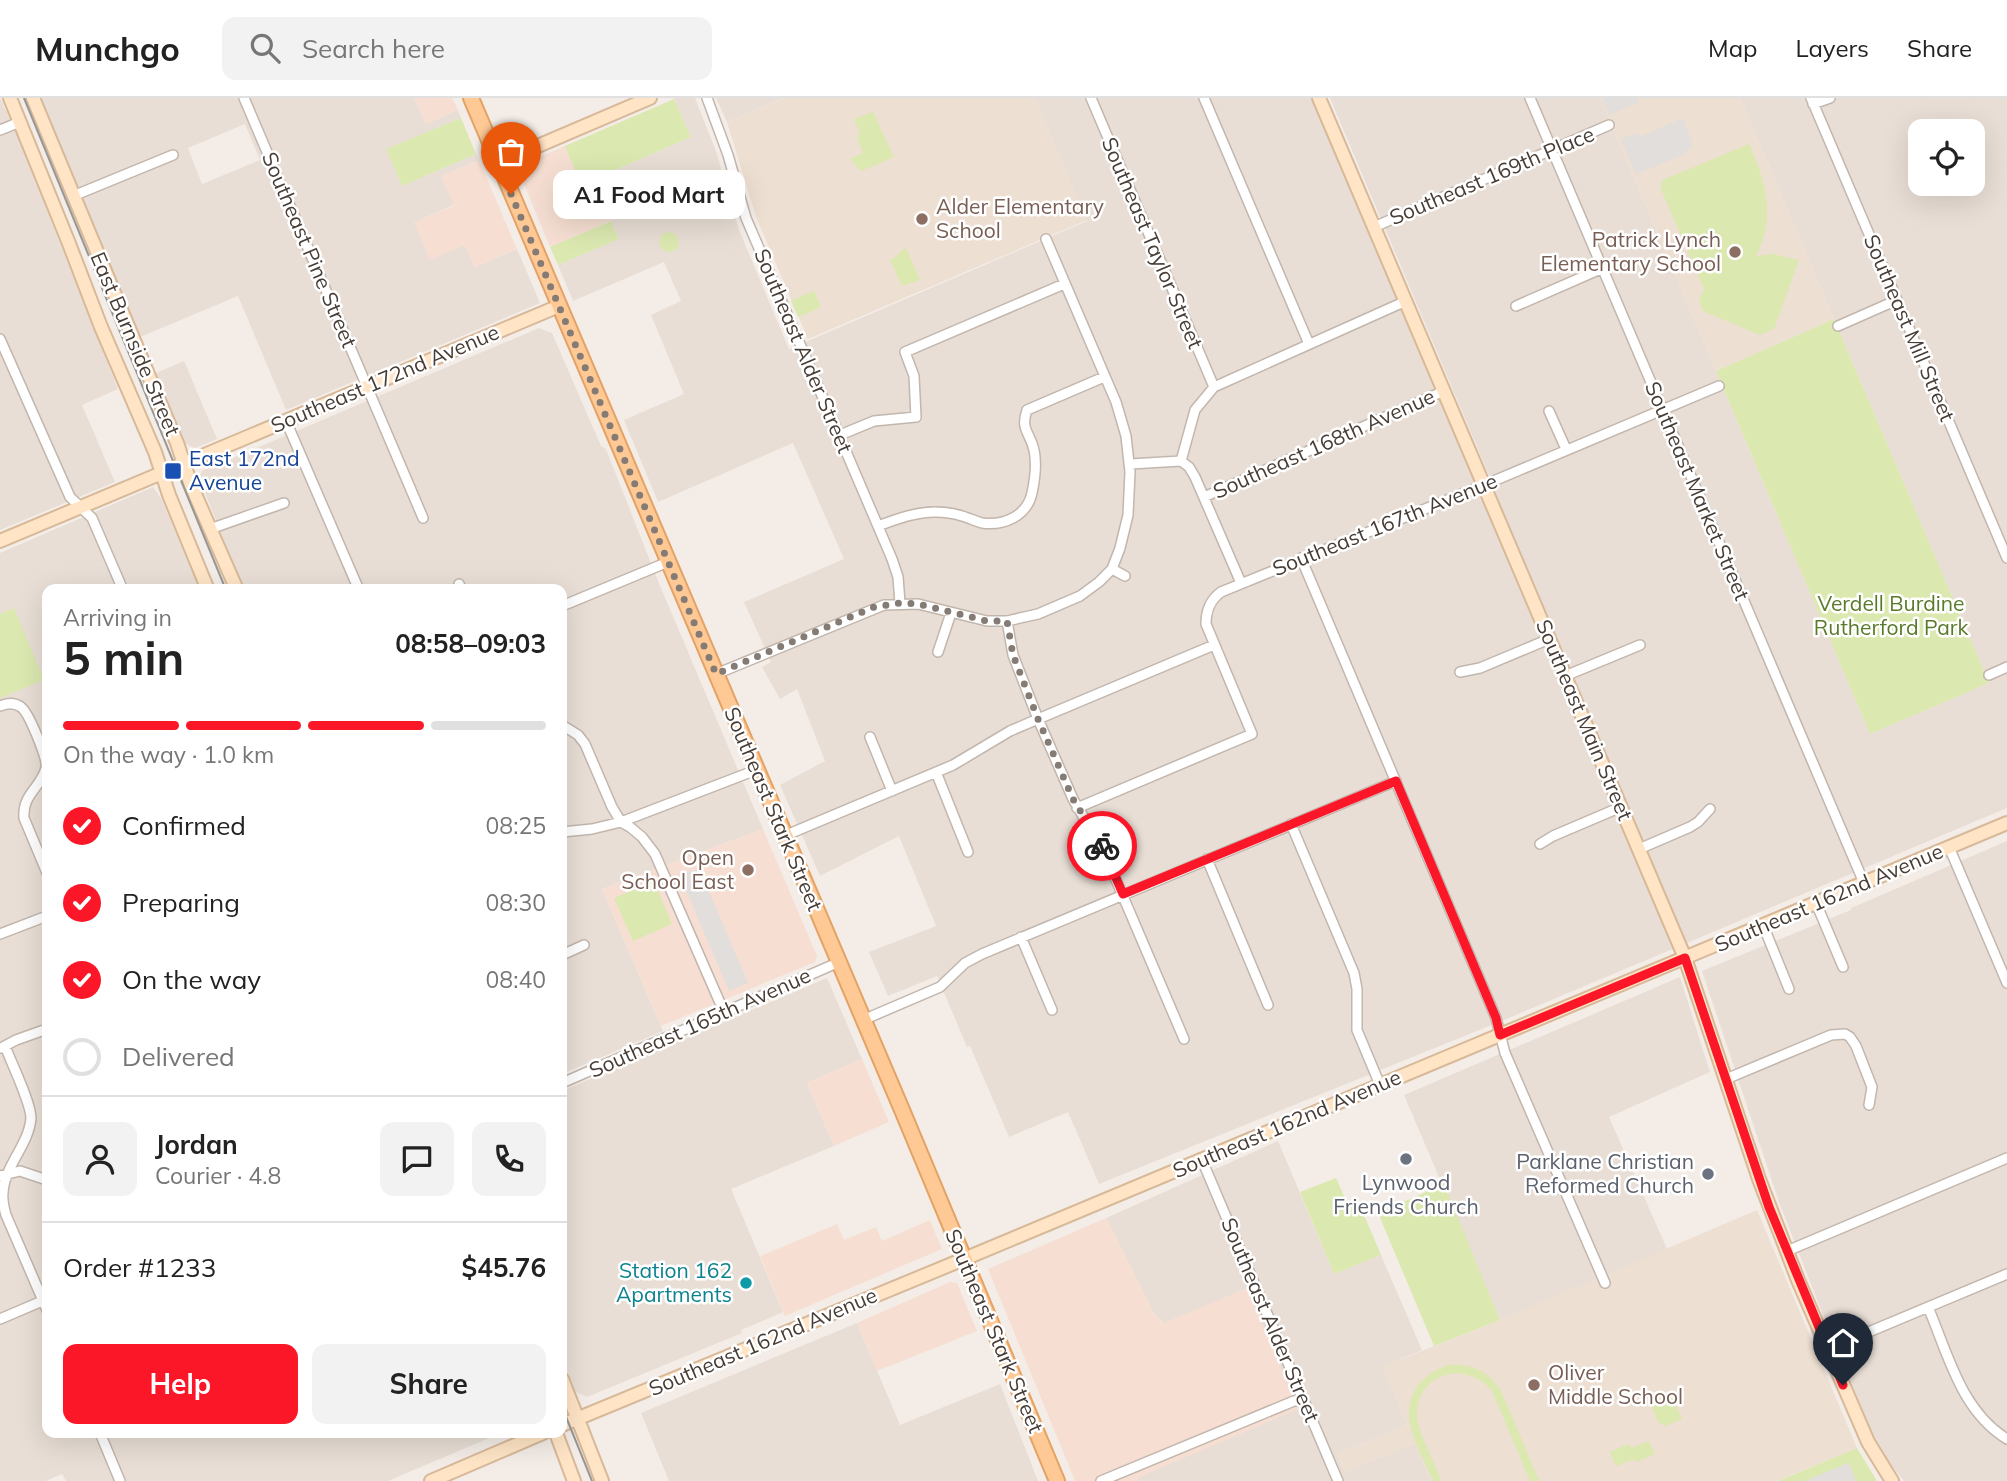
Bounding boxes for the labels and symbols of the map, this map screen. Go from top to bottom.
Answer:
street label: Southeast 169th Place [1385,120,1598,230]
pin [481,122,541,194]
street label: Southeast Taylor Street [1097,133,1209,352]
street label: Southeast Pine Street [257,148,363,351]
callout: A1 Food Mart [553,170,746,218]
place label: Alder Elementary School [936,193,1104,243]
marker: Alder Elementary School [914,211,930,227]
place label: Patrick Lynch Elementary School [1540,226,1721,276]
street label: Southeast Mill Street [1859,230,1961,425]
street label: Southeast Alder Street [749,244,859,457]
marker: Patrick Lynch Elementary School [1727,244,1743,260]
street label: East Burnside Street [85,248,186,439]
street label: Southeast 172nd Avenue [267,318,503,438]
street label: Southeast Market Street [1640,377,1756,604]
street label: Southeast 168th Avenue [1209,382,1439,504]
place label: East 172nd Avenue [189,445,300,495]
marker: East 172nd Avenue [163,461,183,481]
street label: Southeast 167th Avenue [1268,467,1501,581]
park label: Verdell Burdine Rutherford Park [1814,590,1968,640]
street label: Southeast Main Street [1531,615,1639,824]
street label: Southeast Stark Street [719,703,829,914]
courier [1067,811,1137,881]
street label: Southeast 162nd Avenue [1711,837,1947,957]
place label: Open School East [621,844,734,894]
marker: Open School East [740,862,756,878]
street label: Southeast 165th Avenue [585,961,815,1083]
street label: Southeast 162nd Avenue [1169,1063,1405,1183]
place label: Parklane Christian Reformed Church [1516,1148,1694,1198]
marker: Lynwood Friends Church [1398,1151,1414,1167]
marker: Parklane Christian Reformed Church [1700,1166,1716,1182]
place label: Lynwood Friends Church [1333,1169,1479,1219]
street label: Southeast Alder Street [1216,1213,1326,1426]
street label: Southeast Stark Street [940,1225,1050,1436]
place label: Station 162 Apartments [616,1257,732,1307]
marker: Station 162 Apartments [738,1275,754,1291]
street label: Southeast 162nd Avenue [645,1281,881,1401]
pin [1813,1313,1873,1385]
place label: Oliver Middle School [1548,1359,1683,1409]
marker: Oliver Middle School [1526,1377,1542,1393]

